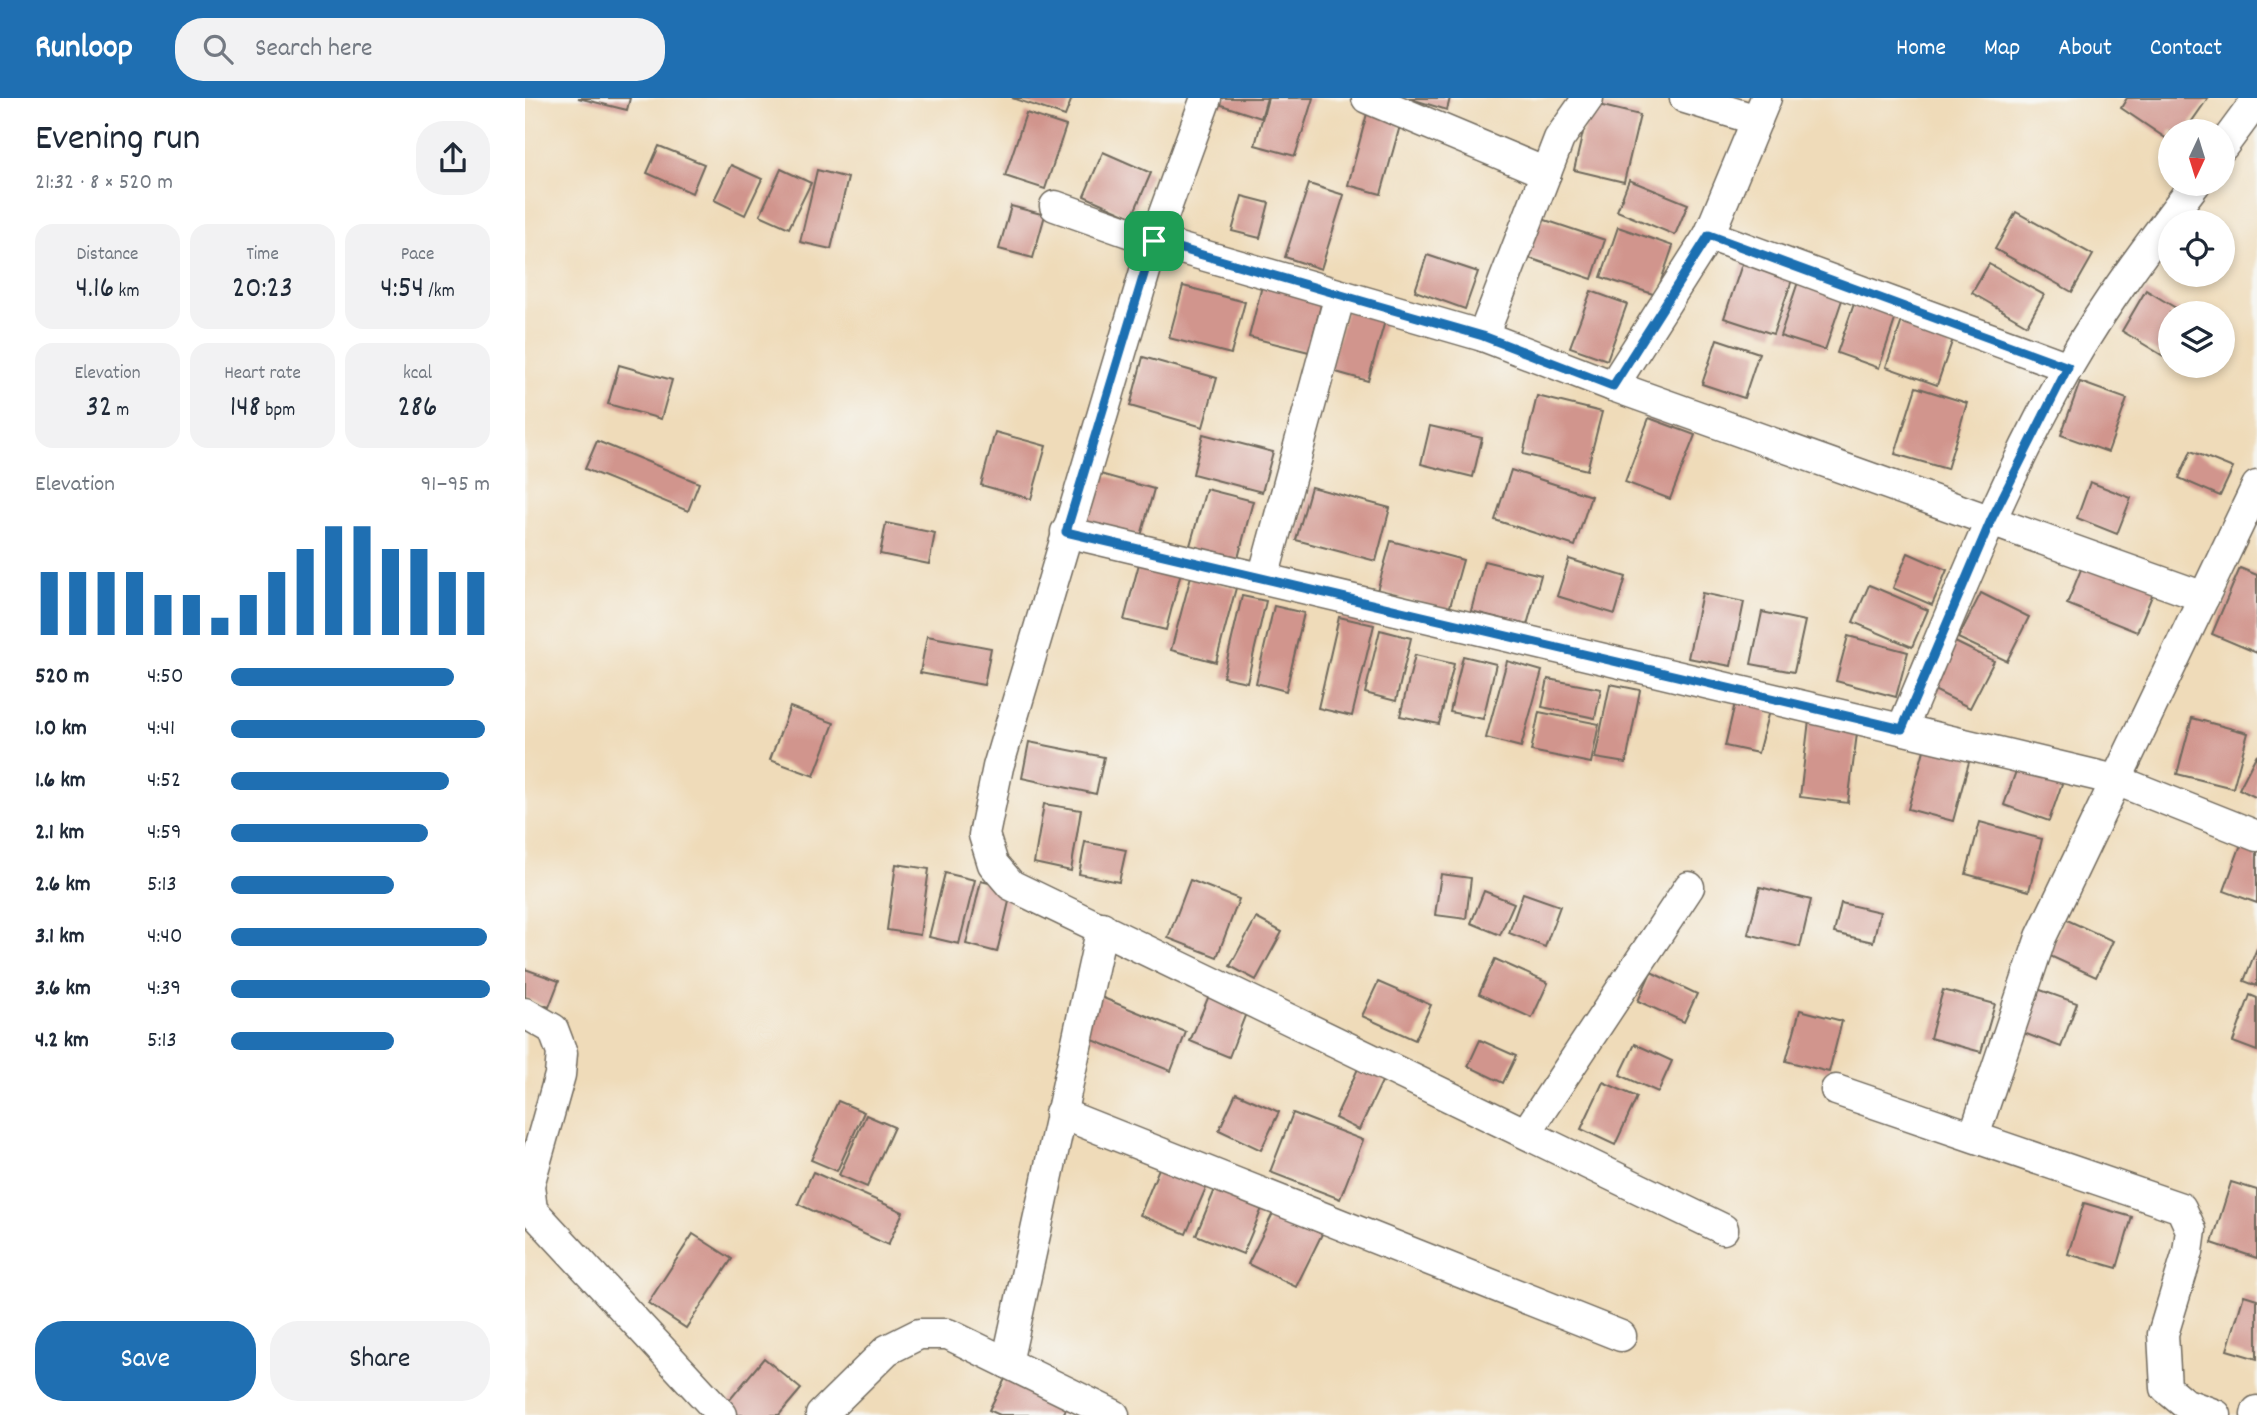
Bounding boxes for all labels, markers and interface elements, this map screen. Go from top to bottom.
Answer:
search box [175,18,665,81]
text: Runloop [35,26,133,73]
icon: search [199,30,237,68]
text: Search here [255,31,372,68]
text: Home [1896,32,1946,66]
text: Map [1984,32,2020,66]
text: About [2058,32,2112,66]
text: Contact [2150,32,2222,66]
text: Evening run [35,113,200,168]
north arrow [2158,119,2235,196]
map controls [2158,119,2235,378]
button: share [416,121,490,195]
text: 21:32 · 8 × 520 m [35,167,173,200]
button: locate [2158,210,2235,287]
pin [1124,211,1184,271]
icon: arrive [1135,222,1173,260]
text: Distance [77,242,138,269]
text: Time [246,242,279,269]
text: Pace [401,242,434,269]
text: 4.16 [76,269,114,312]
text: 20:23 [232,269,293,312]
text: 4:54 [380,269,424,312]
text: km [114,279,139,306]
text: /km [424,279,455,306]
button: layers [2158,301,2235,378]
text: Elevation [74,361,141,388]
text: Heart rate [224,361,301,388]
text: kcal [403,361,432,388]
text: 32 [86,388,112,431]
text: 148 [230,388,261,431]
text: 286 [398,388,437,431]
text: m [112,398,129,425]
text: bpm [261,398,295,425]
text: Elevation [35,469,115,502]
text: 91–95 m [421,469,490,502]
text: 520 m [35,661,89,694]
text: 4:50 [147,661,184,694]
text: 1.0 km [35,713,87,746]
text: 4:41 [147,713,175,746]
text: 1.6 km [35,765,86,798]
text: 4:52 [147,765,181,798]
text: 2.1 km [35,817,84,850]
text: 4:59 [147,817,182,850]
text: 2.6 km [35,869,91,902]
text: 5:13 [147,869,177,902]
text: 3.1 km [35,921,85,954]
text: 4:40 [147,921,182,954]
text: 3.6 km [35,973,91,1006]
text: 4:39 [147,973,181,1006]
text: 4.2 km [35,1025,89,1058]
text: 5:13 [147,1025,177,1058]
button: Save [35,1321,256,1401]
button: Share [270,1321,490,1401]

